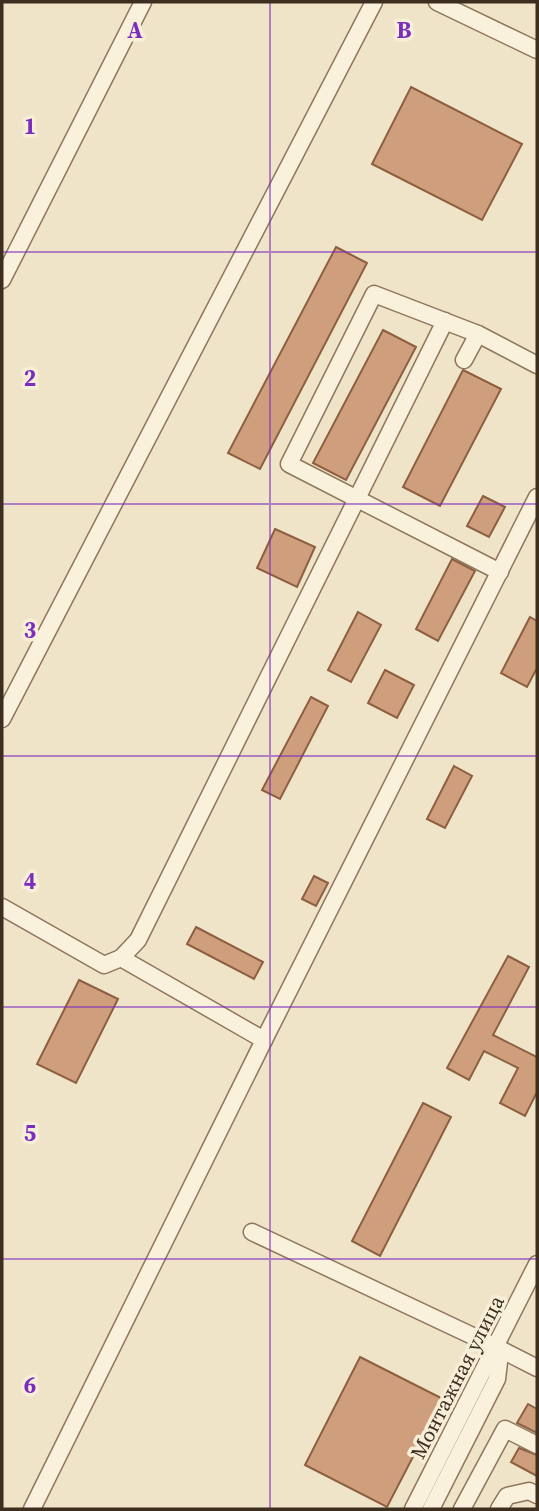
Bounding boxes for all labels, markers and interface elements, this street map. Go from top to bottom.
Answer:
text: A [127,14,143,46]
text: B [397,14,412,46]
text: 1 [24,110,36,142]
text: 2 [24,362,36,394]
text: 3 [24,614,36,646]
text: 4 [24,865,36,897]
text: 5 [24,1117,36,1149]
street label: Монтажная улица [403,1290,511,1464]
text: 6 [24,1369,36,1401]

